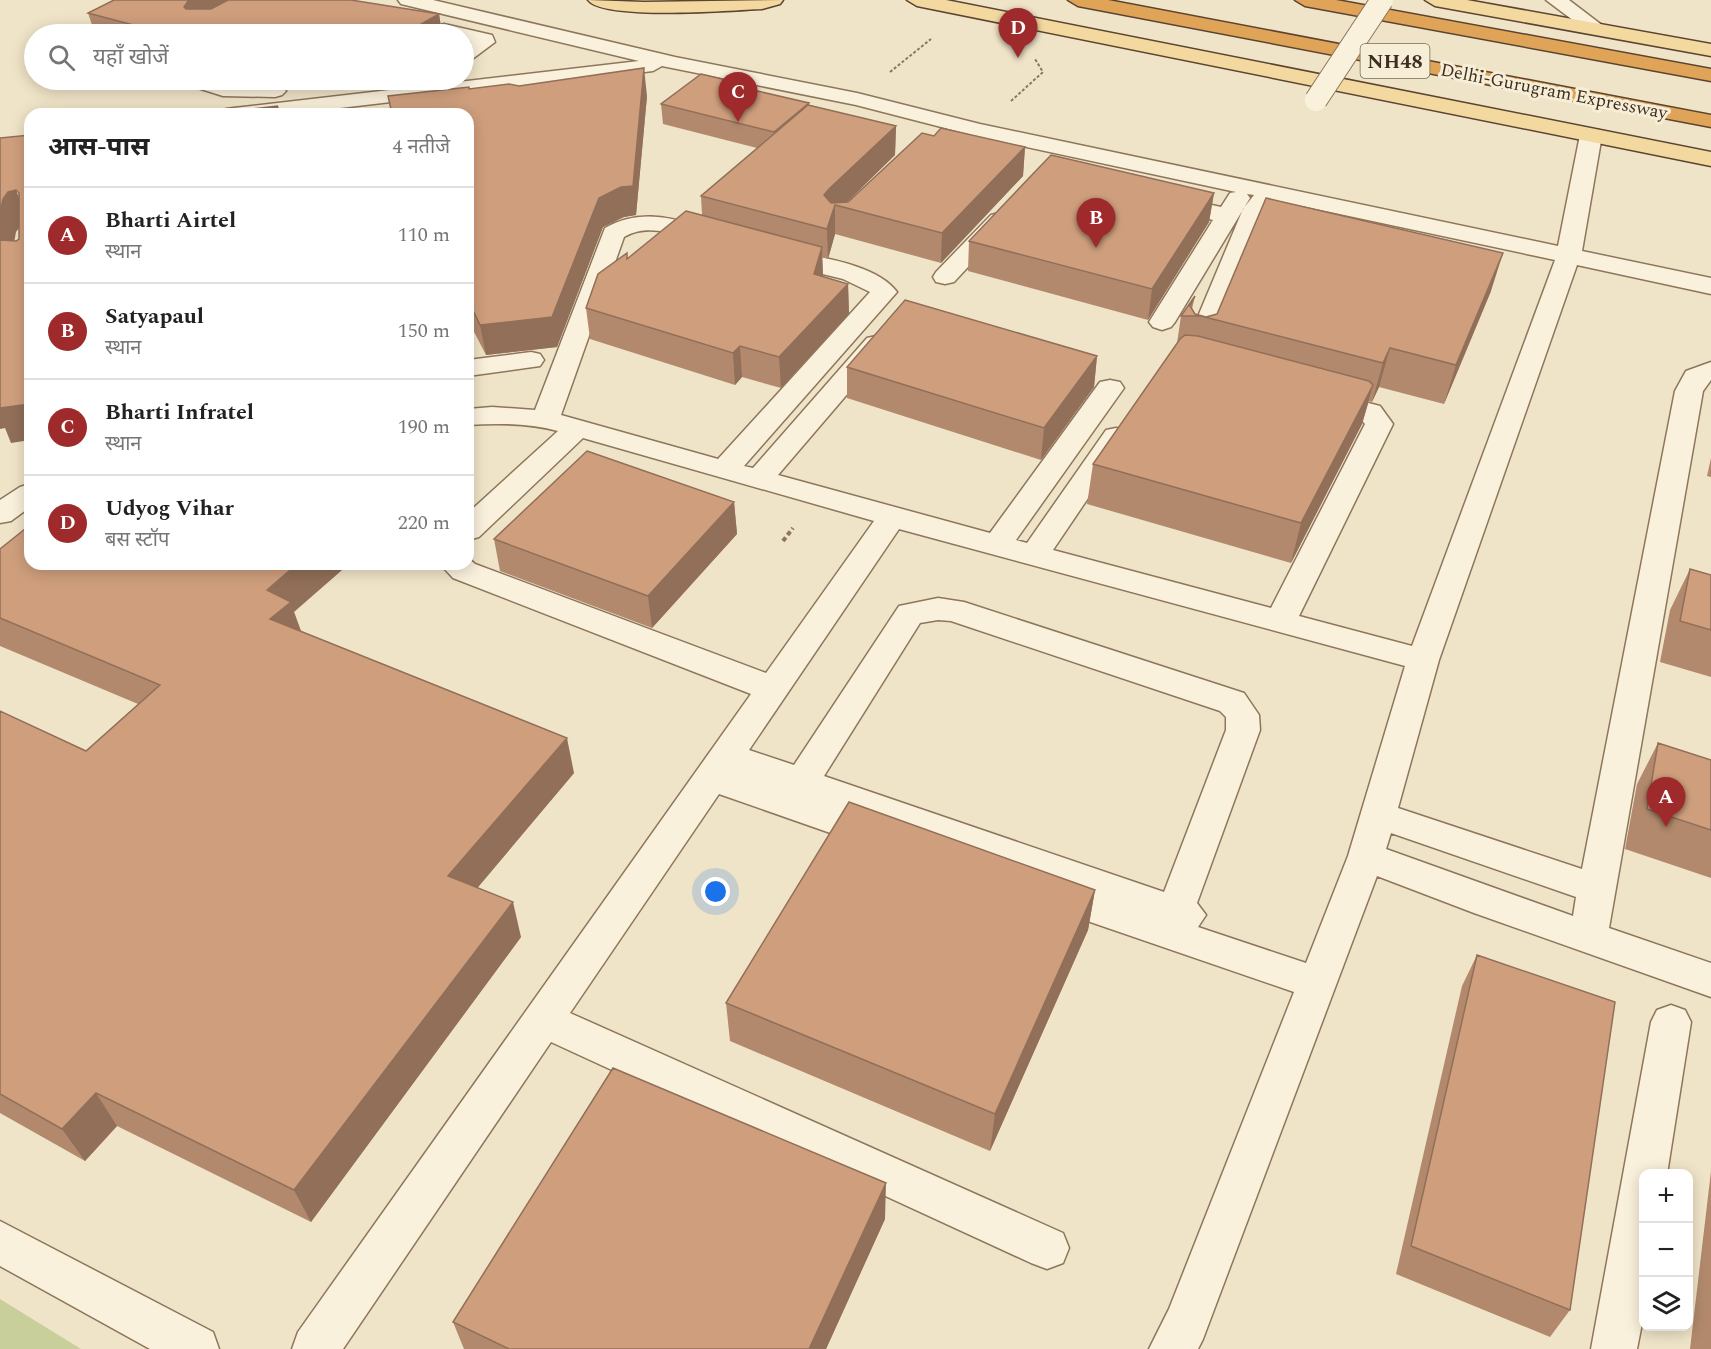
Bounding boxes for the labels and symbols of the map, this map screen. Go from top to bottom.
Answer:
pin: D [998,8,1038,58]
road number: NH48 [1360,44,1430,78]
street label: Delhi-Gurugram Expressway [1438,56,1671,127]
pin: C [718,72,758,122]
pin: B [1076,198,1116,248]
pin: A [1646,778,1686,827]
your location [701,877,730,906]

